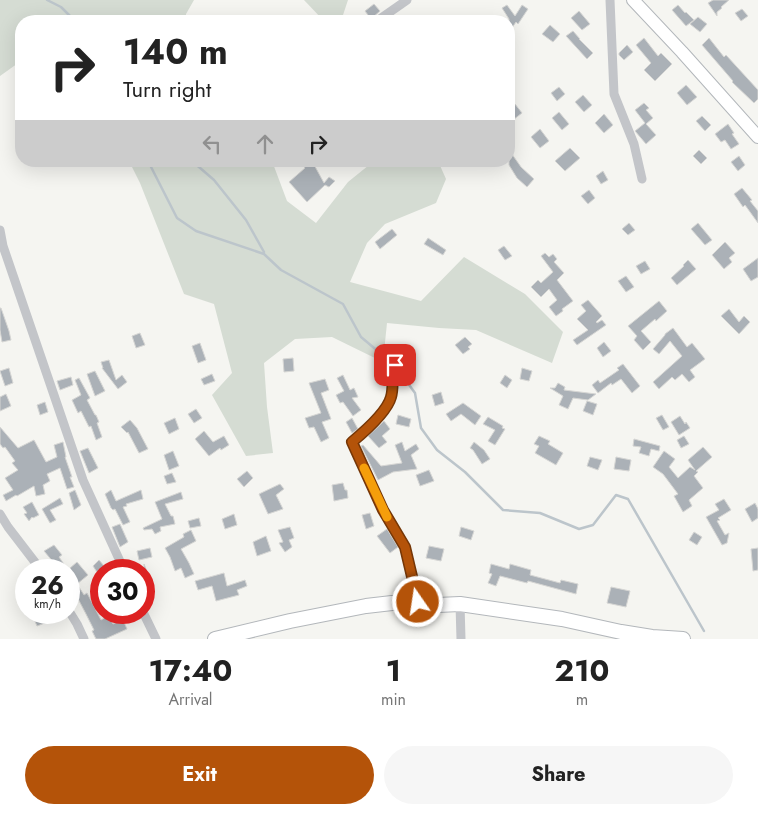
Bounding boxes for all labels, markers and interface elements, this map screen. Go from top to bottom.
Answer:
text: 140 m [123,27,228,77]
icon: right [40,35,105,100]
text: Turn right [123,73,211,105]
icon: left [198,130,226,158]
icon: ahead [251,130,279,158]
icon: right [304,130,332,158]
pin [374,344,416,386]
icon: arrive [381,351,409,379]
speed limit sign: 30 [90,559,155,624]
text: 26 [31,567,64,603]
position arrow [391,575,443,627]
text: km/h [34,595,61,613]
text: 17:40 [149,649,232,692]
text: 1 [386,649,401,692]
text: 210 [555,649,609,692]
text: Arrival [168,688,213,711]
text: min [381,688,406,711]
text: m [576,688,588,711]
button: Exit [25,746,374,804]
button: Share [384,746,733,804]

